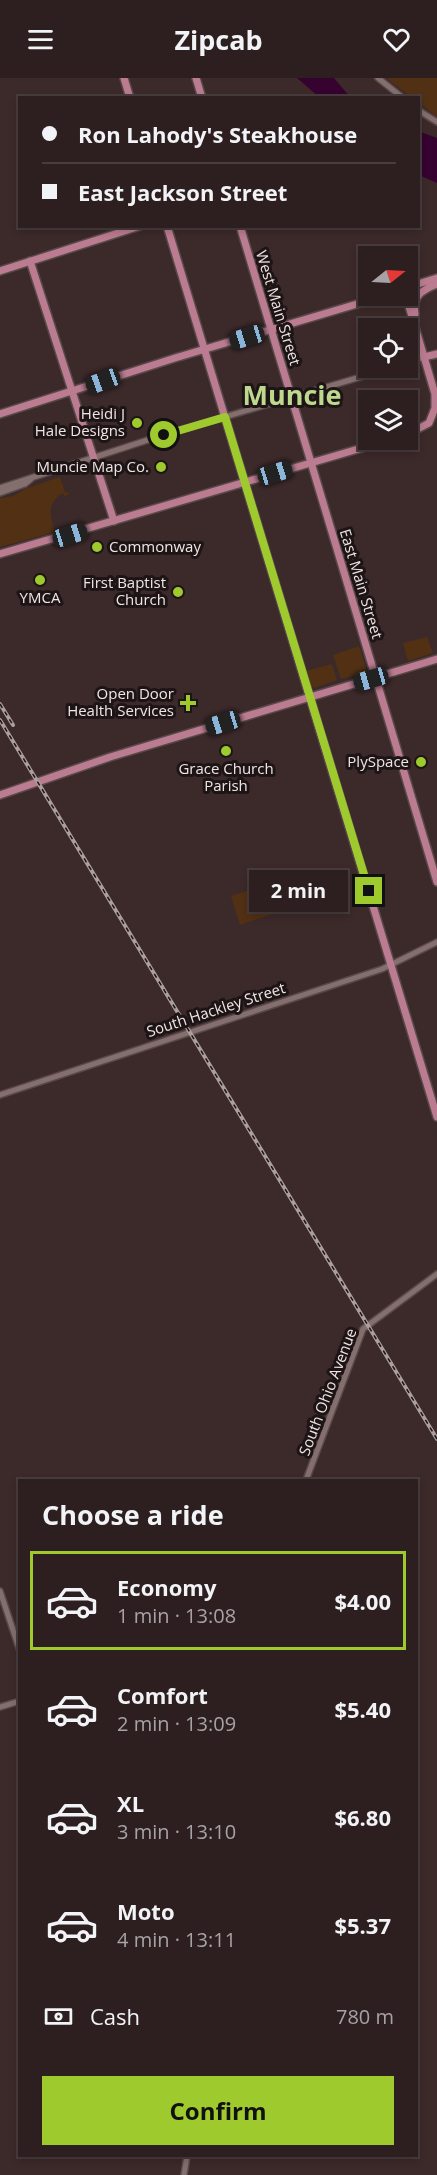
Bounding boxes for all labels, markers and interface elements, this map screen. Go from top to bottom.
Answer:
text: Zipcab [174,21,263,58]
icon: menu [24,23,57,56]
icon: heart [380,23,413,56]
text: Ron Lahody's Steakhouse [78,119,357,149]
text: East Jackson Street [78,177,287,207]
north arrow [358,246,418,306]
map controls [358,246,418,450]
street label: West Main Street [252,248,306,368]
button: locate [358,318,418,378]
car [227,323,267,351]
car [83,366,123,396]
district label: Muncie [242,376,342,413]
button: layers [358,390,418,450]
place label: Heidi J Hale Designs [35,403,125,440]
marker: Heidi J Hale Designs [130,416,144,430]
route start [150,421,177,448]
place label: Muncie Map Co. [37,456,149,476]
car [255,459,295,487]
marker: Muncie Map Co. [154,460,168,474]
car [50,521,90,549]
street label: East Main Street [336,526,388,641]
place label: Commonway [109,536,201,556]
marker: Commonway [90,540,104,554]
place label: First Baptist Church [83,572,166,609]
marker: YMCA [33,573,47,587]
marker: First Baptist Church [171,585,185,599]
place label: YMCA [20,587,61,607]
car [351,665,391,693]
place label: Open Door Health Services [67,683,174,720]
marker: Open Door Health Services [179,694,197,712]
car [203,709,243,737]
marker: Grace Church Parish [219,744,233,758]
place label: PlySpace [347,751,409,771]
marker: PlySpace [414,755,428,769]
place label: Grace Church Parish [178,758,274,795]
callout: 2 min [249,870,348,912]
text: 2 min [271,877,326,904]
route end [355,877,382,904]
street label: South Hackley Street [144,977,288,1041]
street label: South Ohio Avenue [294,1325,361,1458]
text: Choose a ride [42,1496,224,1533]
text: Economy [117,1572,216,1602]
icon: car [45,1574,99,1628]
text: $4.00 [334,1586,391,1616]
text: 1 min · 13:08 [117,1602,236,1629]
text: Comfort [117,1680,208,1710]
icon: car [45,1682,99,1736]
text: $5.40 [334,1694,391,1724]
text: 2 min · 13:09 [117,1710,236,1737]
text: XL [117,1788,144,1818]
icon: car [45,1790,99,1844]
text: $6.80 [334,1802,391,1832]
text: 3 min · 13:10 [117,1818,236,1845]
text: Moto [117,1896,175,1926]
icon: car [45,1898,99,1952]
text: $5.37 [334,1910,391,1940]
text: 4 min · 13:11 [117,1926,236,1953]
icon: cash [42,2000,75,2033]
text: Cash [90,2001,140,2031]
text: 780 m [336,2003,394,2030]
button: Confirm [42,2076,394,2145]

